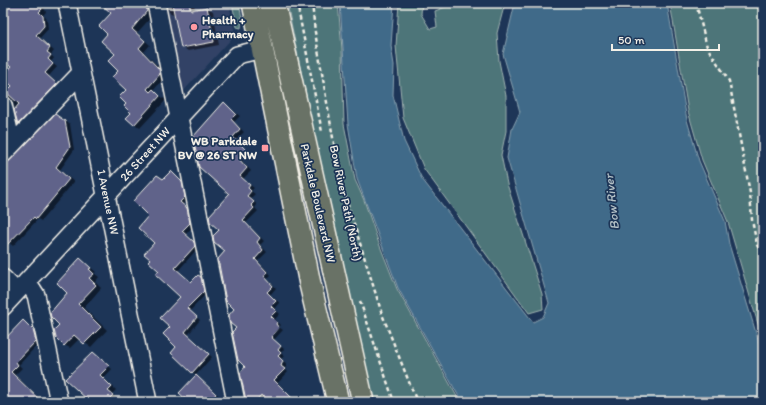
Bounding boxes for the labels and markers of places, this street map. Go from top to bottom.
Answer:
place label: Health + Pharmacy [202,13,254,42]
marker: Health + Pharmacy [189,22,199,32]
place label: WB Parkdale BV @ 26 ST NW [178,134,258,162]
marker: WB Parkdale BV @ 26 ST NW [260,143,270,153]

